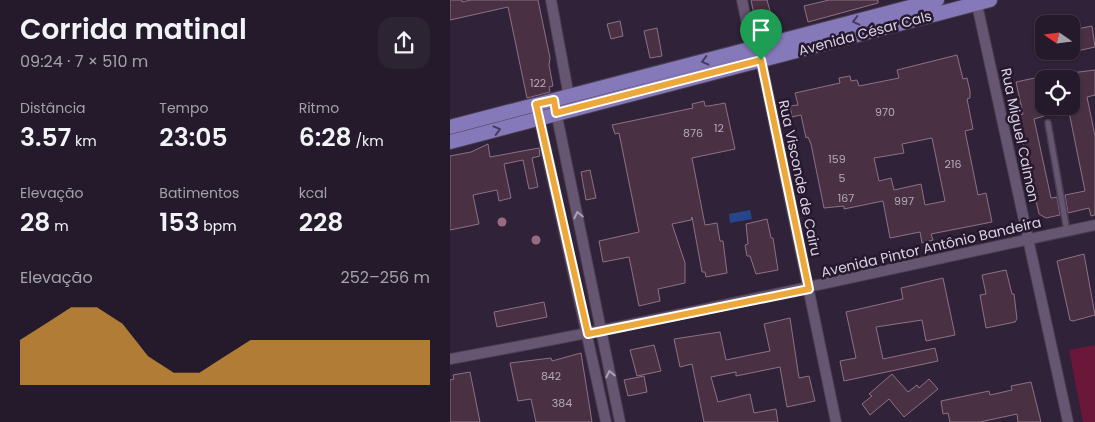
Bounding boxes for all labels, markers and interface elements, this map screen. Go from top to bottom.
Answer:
street label: Avenida César Cals [796,6,934,60]
pin [740,9,782,60]
text: Corrida matinal [20,10,247,49]
north arrow [1035,15,1080,60]
map controls [1035,15,1080,115]
icon: arrive [747,16,775,44]
one-way arrow [853,16,861,26]
button: share [378,17,430,69]
text: 09:24 · 7 × 510 m [20,50,148,73]
one-way arrow [702,55,710,65]
street label: Rua Miguel Calmon [996,66,1044,204]
button: locate [1035,70,1080,115]
house number: 122 [530,75,546,91]
text: Distância [20,98,86,118]
text: Tempo [159,98,208,118]
text: Ritmo [299,98,339,118]
street label: Rua Visconde de Cairu [774,98,826,258]
house number: 970 [875,104,895,120]
text: 3.57 [20,120,71,155]
text: 23:05 [159,120,227,155]
text: 6:28 [299,120,352,155]
house number: 12 [714,120,724,136]
one-way arrow [493,125,502,136]
house number: 876 [683,125,703,141]
text: km [71,131,97,151]
text: /km [352,131,384,151]
house number: 159 [828,151,846,167]
house number: 216 [945,156,961,172]
house number: 5 [839,170,846,186]
text: Elevação [20,183,84,203]
text: Batimentos [159,183,239,203]
text: kcal [299,183,327,203]
house number: 167 [838,190,854,206]
house number: 997 [894,193,914,209]
text: 28 [20,205,50,240]
text: 153 [159,205,199,240]
text: 228 [299,205,343,240]
one-way arrow [573,211,584,219]
street label: Avenida Pintor Antônio Bandeira [819,212,1043,282]
text: m [50,216,69,236]
text: bpm [199,216,237,236]
text: Elevação [20,266,93,289]
text: 252–256 m [341,266,430,289]
house number: 842 [541,368,561,384]
one-way arrow [605,370,616,379]
house number: 384 [552,395,572,411]

